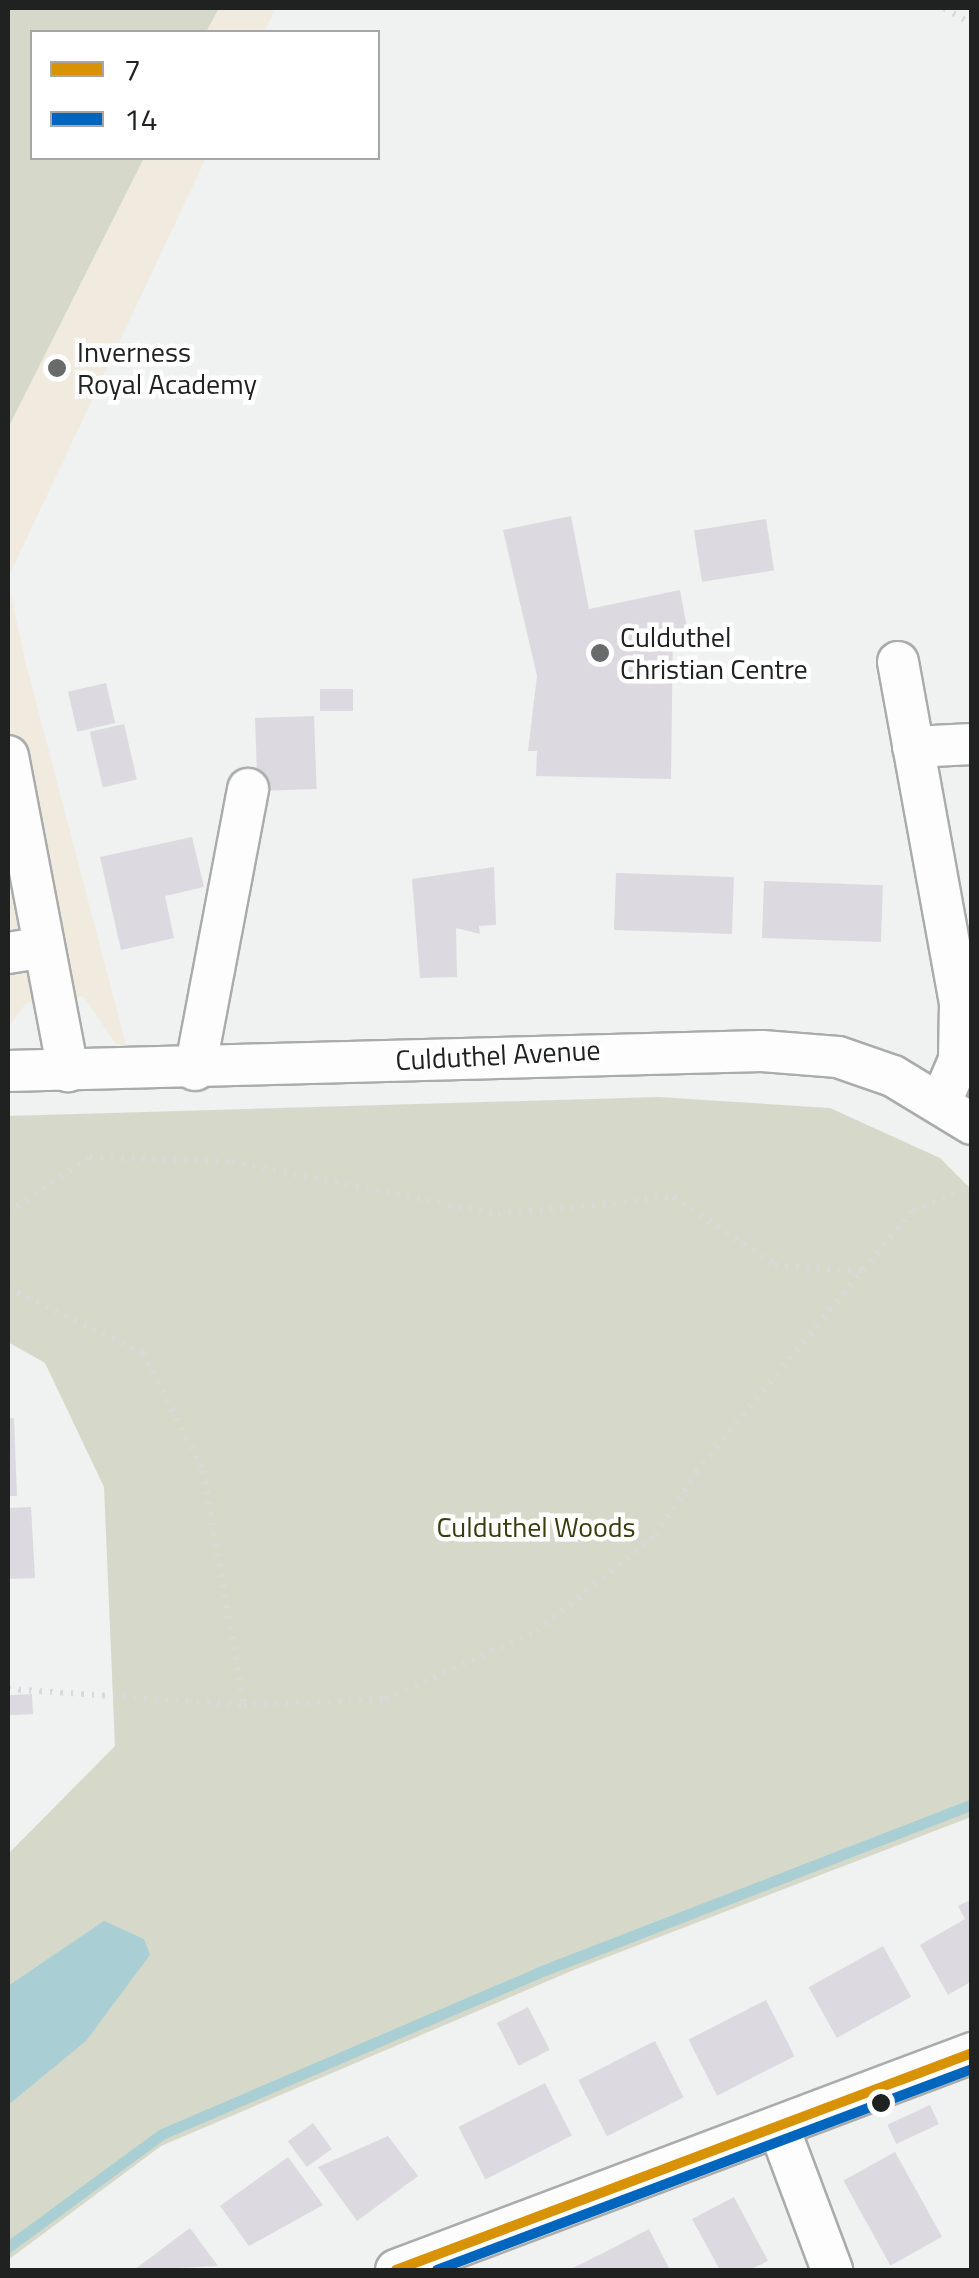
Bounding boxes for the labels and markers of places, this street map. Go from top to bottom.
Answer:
place label: Inverness Royal Academy [77,335,257,401]
marker: Inverness Royal Academy [46,357,68,379]
place label: Culduthel Christian Centre [620,620,808,686]
marker: Culduthel Christian Centre [589,642,611,664]
unlabelled marker [871,2093,891,2113]

